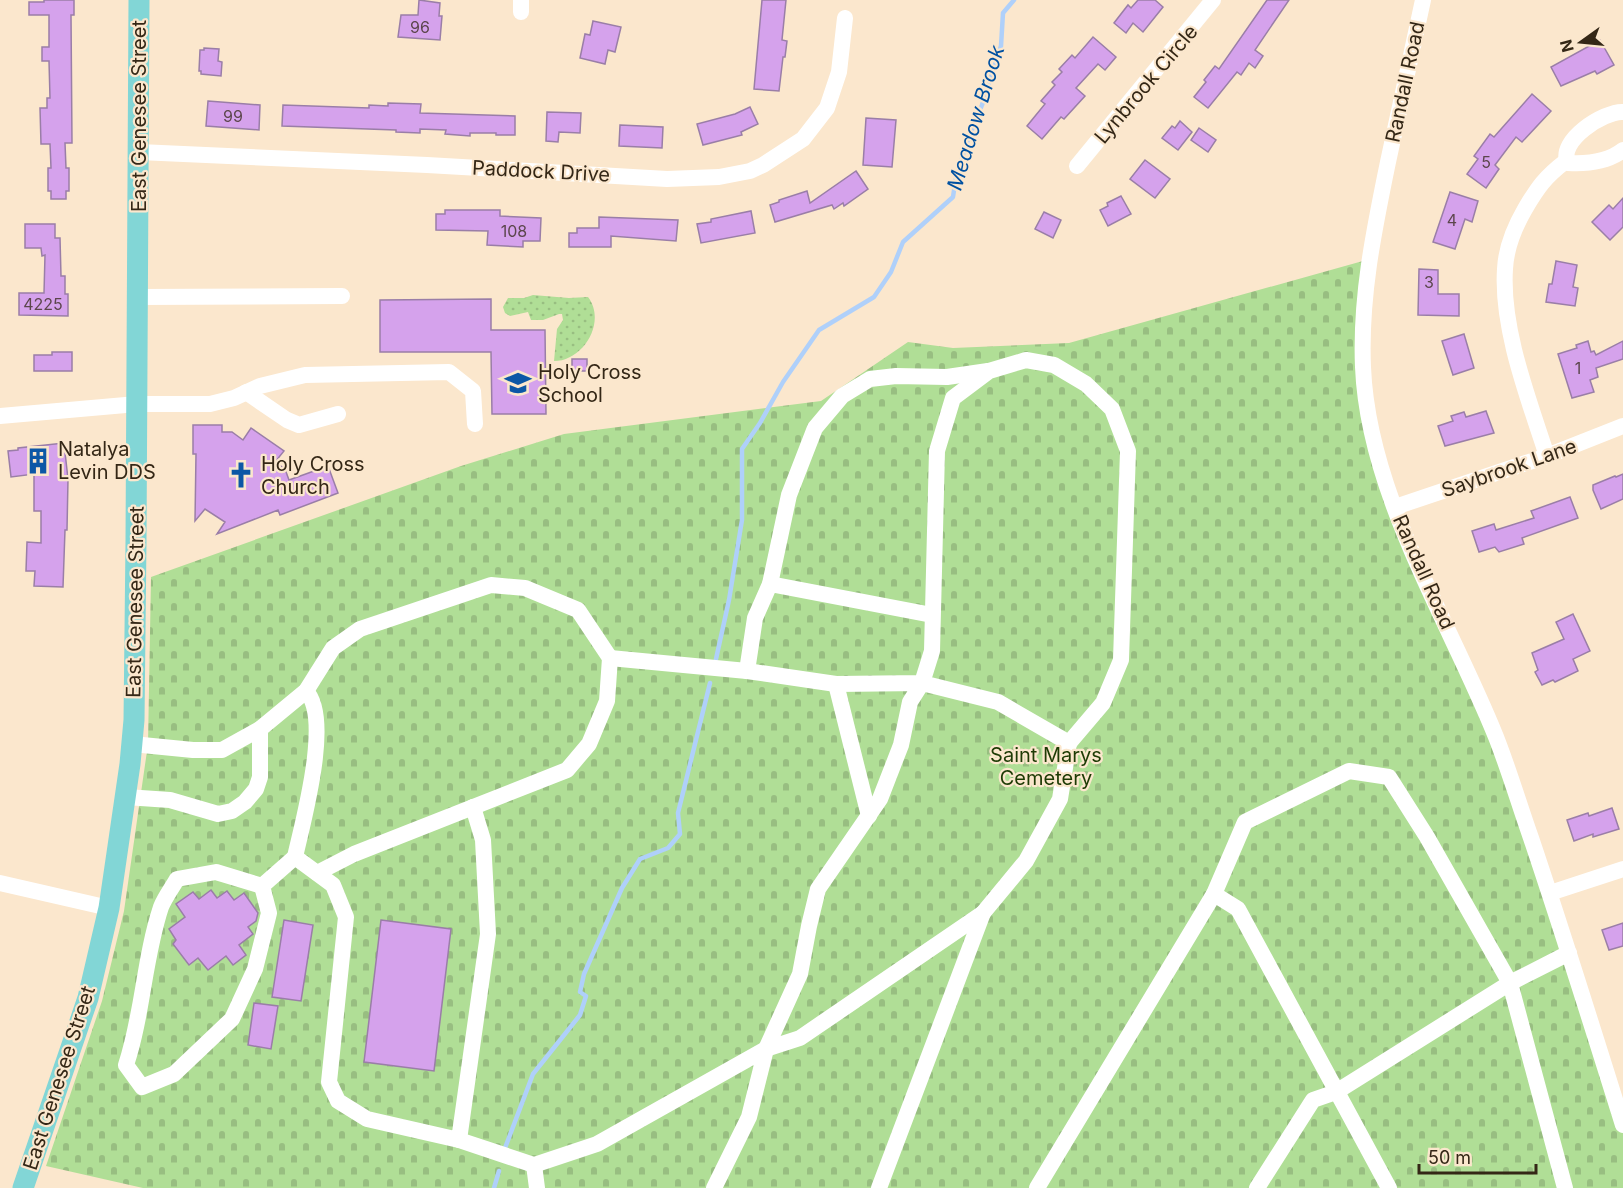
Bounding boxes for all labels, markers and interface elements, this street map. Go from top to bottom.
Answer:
north arrow [1551,12,1611,72]
house number: 96 [410,17,430,37]
street label: Randall Road [1380,19,1430,145]
street label: East Genesee Street [127,20,151,212]
street label: Lynbrook Circle [1089,20,1203,148]
text: N [1555,37,1578,54]
water label: Meadow Brook [942,42,1010,193]
house number: 99 [223,106,243,126]
house number: 5 [1481,152,1491,172]
street label: Paddock Drive [471,155,611,187]
house number: 4 [1447,210,1457,230]
house number: 108 [501,221,527,241]
house number: 3 [1424,272,1434,292]
house number: 4225 [23,294,63,314]
house number: 1 [1575,358,1581,378]
place label: Holy Cross School [538,360,642,407]
school or university icon: Holy Cross School [503,368,533,398]
street label: Saybrook Lane [1438,434,1580,502]
place label: Natalya Levin DDS [58,437,156,484]
building icon: Natalya Levin DDS [23,446,53,476]
place label: Holy Cross Church [261,452,365,499]
church icon: Holy Cross Church [226,460,256,490]
street label: East Genesee Street [121,505,149,698]
street label: Randall Road [1388,511,1460,633]
park label: Saint Marys Cemetery [990,743,1102,790]
street label: East Genesee Street [18,983,100,1173]
scale bar [1419,1137,1536,1175]
text: 50 m [1428,1147,1471,1168]

